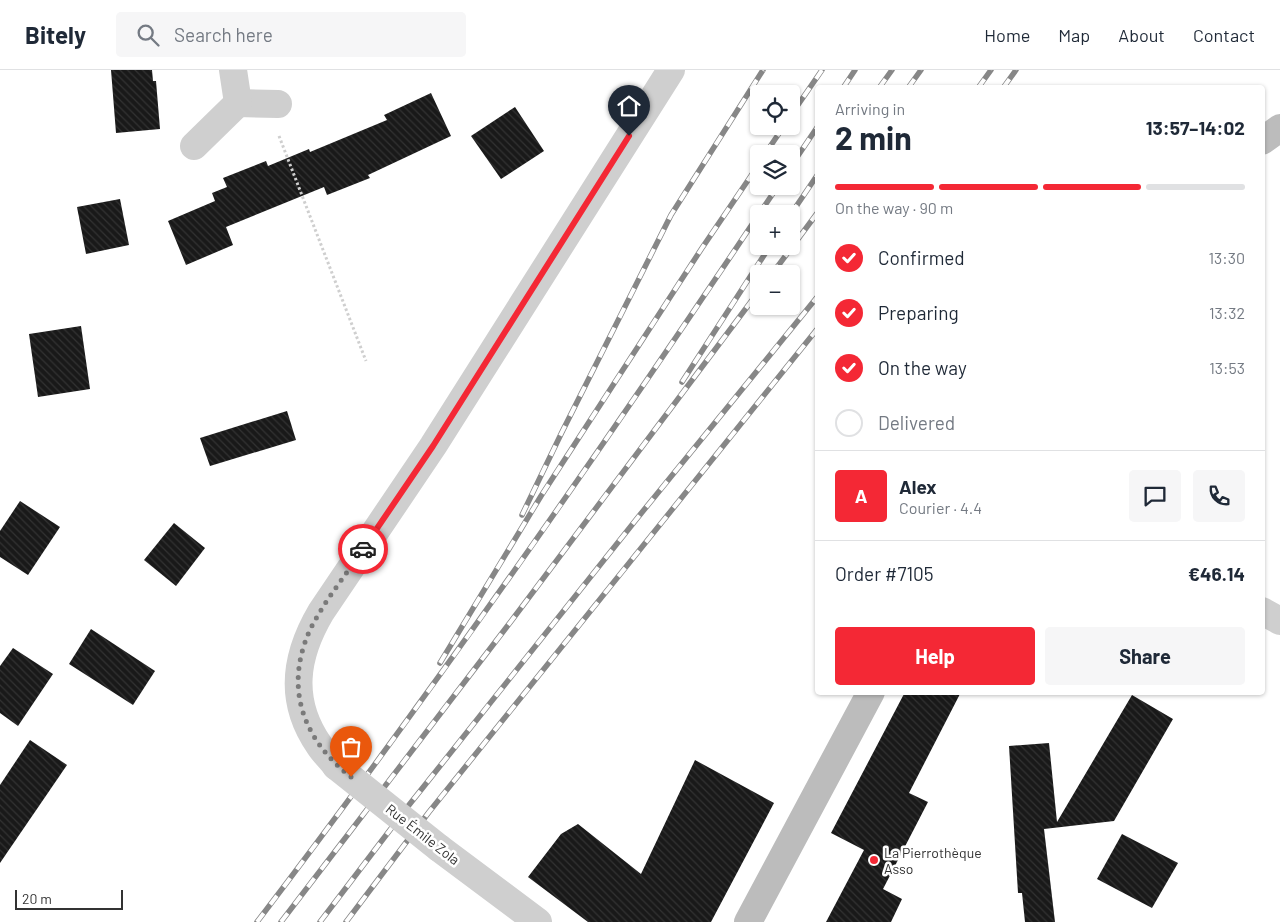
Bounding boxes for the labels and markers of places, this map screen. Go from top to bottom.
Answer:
pin [608,85,650,136]
pin [330,726,372,777]
place label: La Pierrothèque Asso [884,844,982,877]
marker: La Pierrothèque Asso [868,854,880,866]

